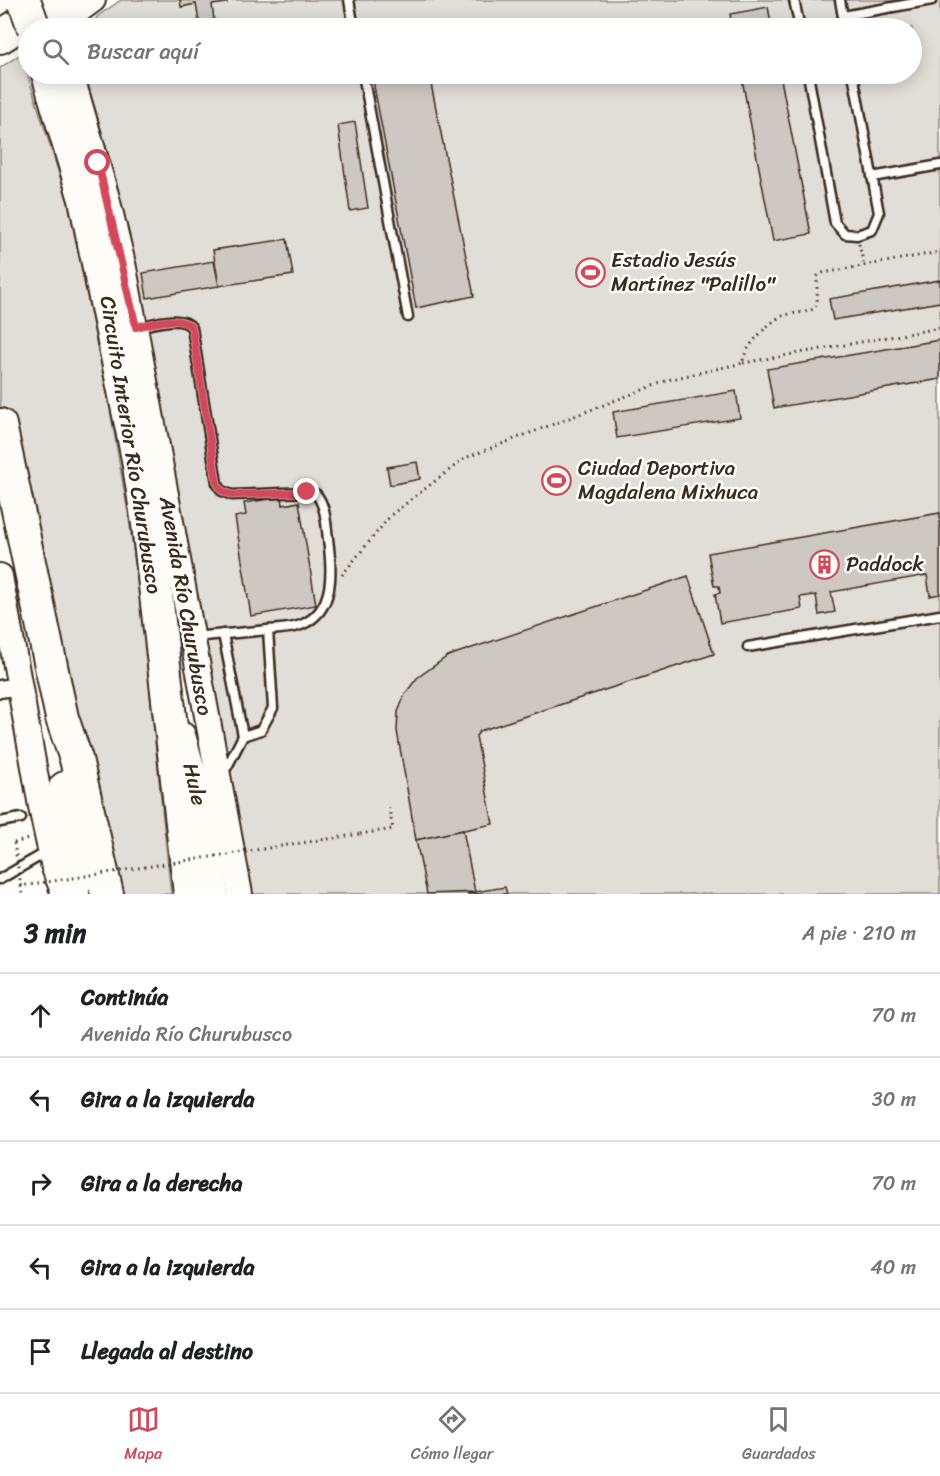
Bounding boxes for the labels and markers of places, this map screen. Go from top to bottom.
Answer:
place label: Estadio Jesús Martínez "Palillo" [611,241,776,303]
sports icon: Estadio Jesús Martínez "Palillo" [574,256,606,288]
place label: Ciudad Deportiva Magdalena Mixhuca [578,449,759,511]
sports icon: Ciudad Deportiva Magdalena Mixhuca [541,464,573,496]
place label: Paddock [846,545,925,583]
building icon: Paddock [809,548,841,580]

